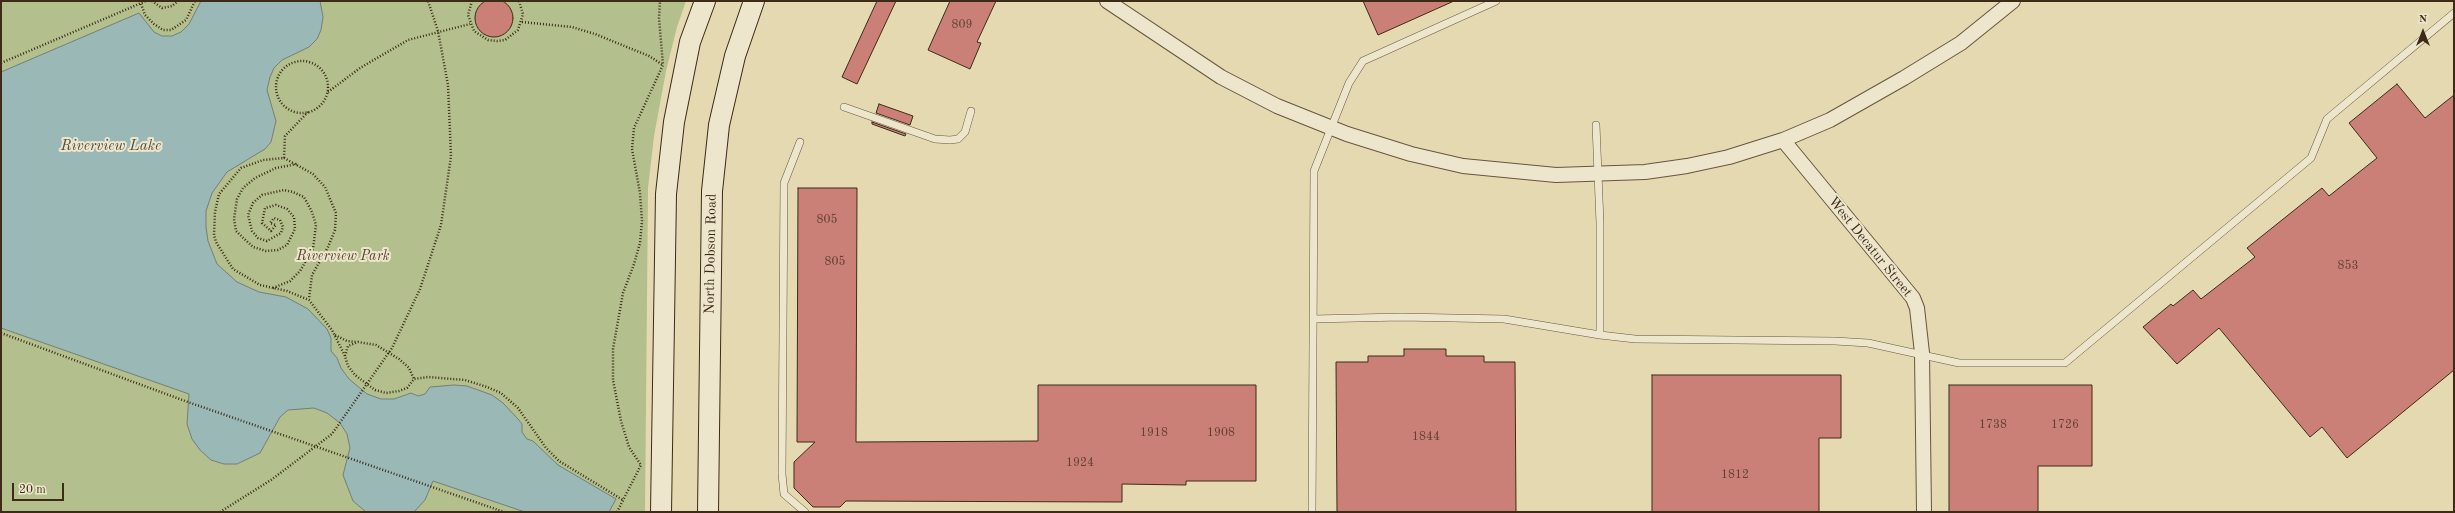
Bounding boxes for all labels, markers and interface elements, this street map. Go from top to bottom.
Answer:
north arrow [2403,12,2443,52]
text: N [2419,14,2427,25]
house number: 809 [952,18,972,32]
water label: Riverview Lake [61,137,161,155]
street label: West Decatur Street [1824,193,1916,301]
street label: North Dobson Road [702,194,720,314]
house number: 805 [817,213,837,227]
park label: Riverview Park [296,248,390,264]
house number: 805 [825,255,845,269]
house number: 853 [2338,259,2358,273]
house number: 1738 [1979,418,2007,432]
house number: 1726 [2051,418,2079,432]
house number: 1918 [1140,426,1168,440]
house number: 1908 [1207,426,1235,440]
house number: 1844 [1412,430,1440,444]
house number: 1924 [1066,456,1094,470]
house number: 1812 [1721,468,1749,482]
scale bar [14,475,66,501]
text: 20 m [19,484,46,496]

